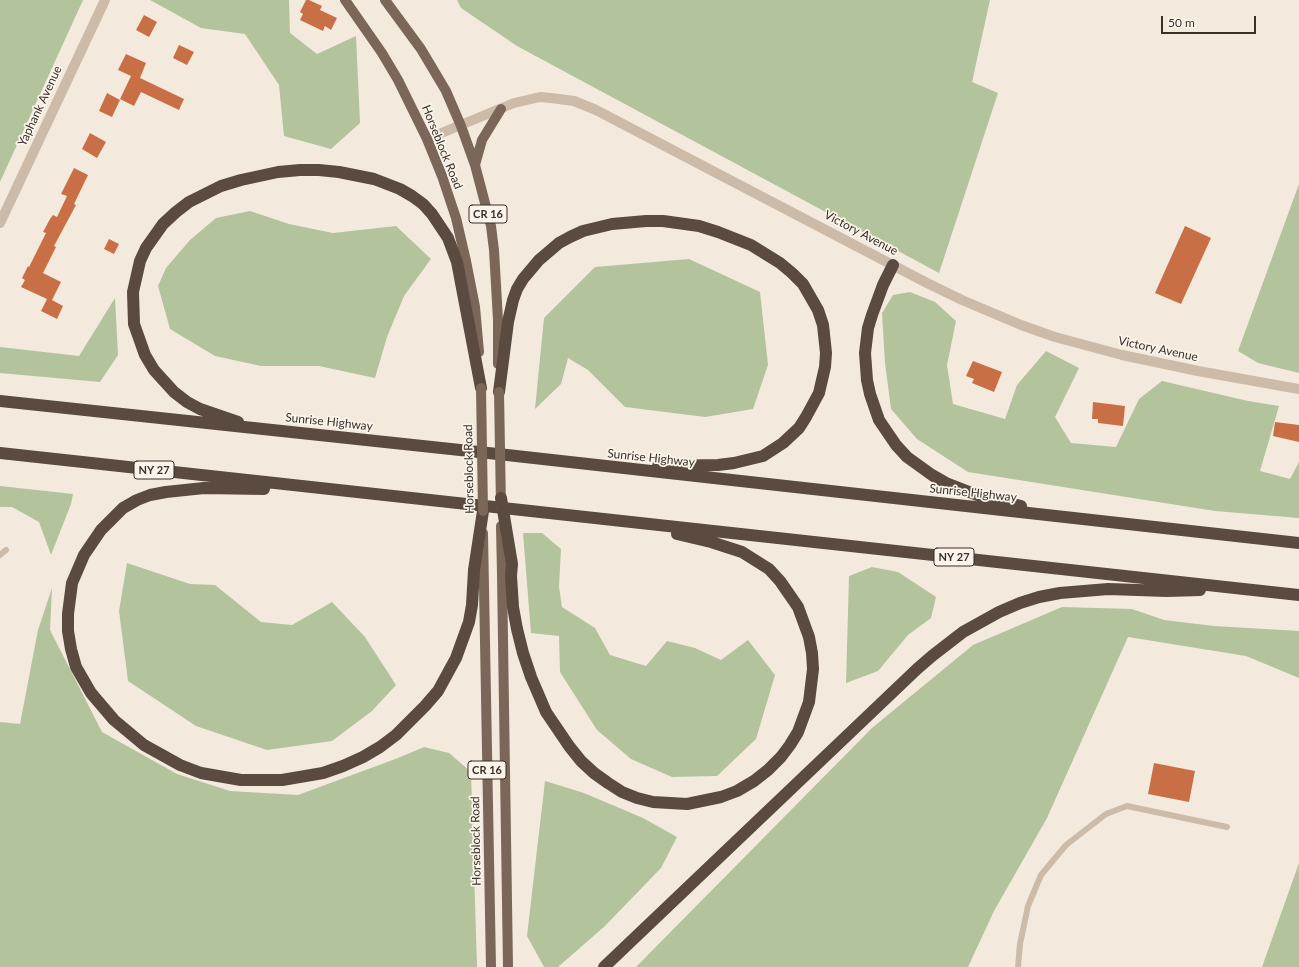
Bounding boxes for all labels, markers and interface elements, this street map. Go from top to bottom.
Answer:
scale bar [1163,8,1258,34]
text: 50 m [1168,15,1195,30]
street label: Yaphank Avenue [15,63,65,149]
street label: Horseblock Road [419,103,465,191]
road number: CR 16 [469,205,507,223]
street label: Victory Avenue [822,208,900,258]
street label: Victory Avenue [1117,334,1199,364]
street label: Sunrise Highway [285,410,373,434]
street label: Horseblock Road [461,424,477,514]
street label: Sunrise Highway [607,446,695,470]
road number: NY 27 [134,461,174,479]
street label: Sunrise Highway [929,481,1017,505]
road number: NY 27 [934,548,974,566]
road number: CR 16 [468,761,506,779]
street label: Horseblock Road [468,796,484,886]

